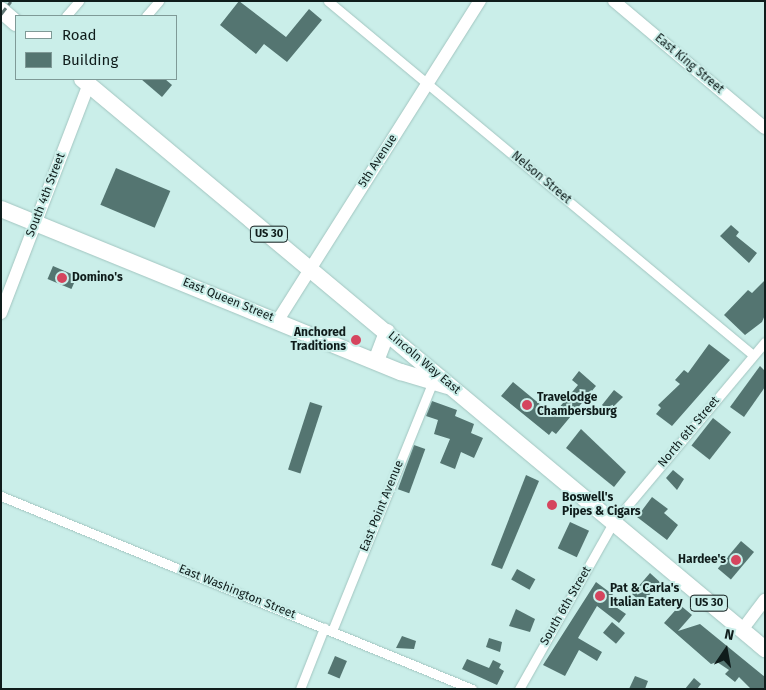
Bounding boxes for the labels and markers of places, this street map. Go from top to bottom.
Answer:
place label: Domino's [72,271,123,285]
marker: Domino's [56,272,68,284]
place label: Anchored Traditions [291,326,346,354]
marker: Anchored Traditions [350,334,362,346]
place label: Travelodge Chambersburg [537,391,617,419]
marker: Travelodge Chambersburg [521,399,533,411]
place label: Boswell's Pipes & Cigars [562,491,641,519]
marker: Boswell's Pipes & Cigars [546,499,558,511]
place label: Hardee's [678,553,726,567]
marker: Hardee's [730,554,742,566]
place label: Pat & Carla's Italian Eatery [610,582,683,610]
marker: Pat & Carla's Italian Eatery [594,590,606,602]

